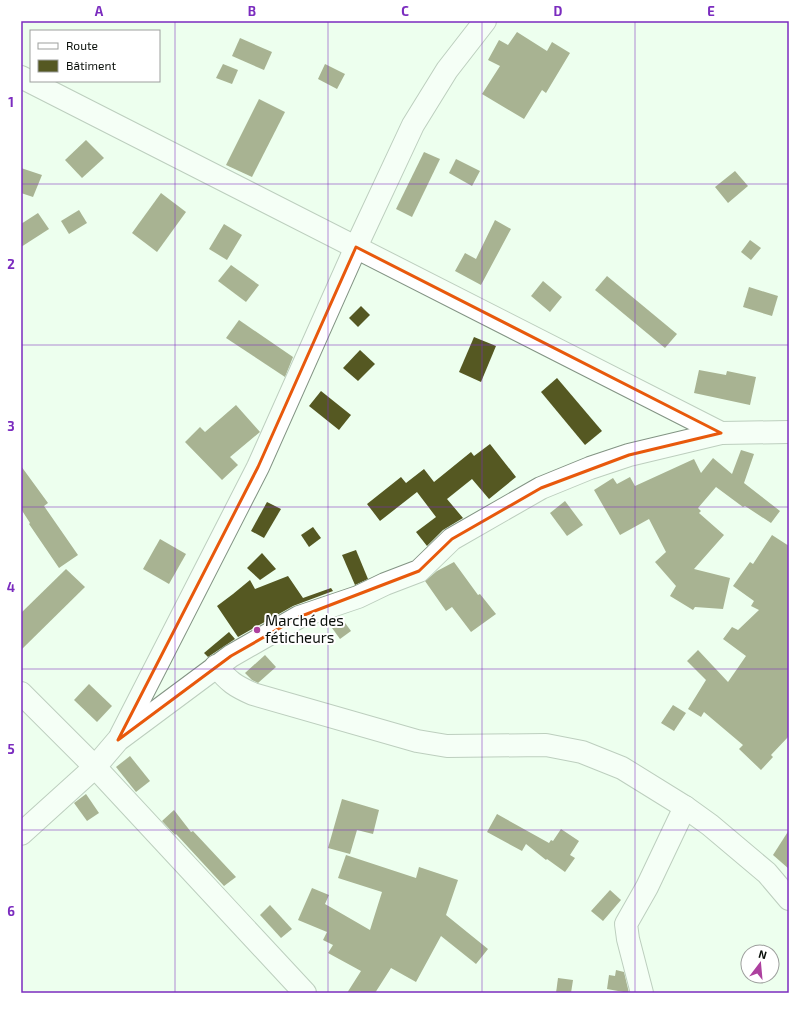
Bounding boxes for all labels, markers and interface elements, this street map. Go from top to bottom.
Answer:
text: A [95,3,104,19]
text: B [248,3,256,19]
text: C [401,3,409,19]
text: D [554,3,563,19]
text: E [707,3,715,19]
legend [30,30,160,82]
text: Route [66,38,98,52]
text: Bâtiment [66,58,117,72]
text: 1 [8,94,14,110]
text: 2 [7,256,15,272]
text: 3 [7,418,15,434]
text: 4 [7,579,15,595]
place label: Marché des féticheurs [265,611,344,646]
marker: Marché des féticheurs [252,625,262,635]
text: 5 [7,741,15,757]
text: 6 [7,903,15,919]
north arrow [740,944,780,984]
text: N [757,947,769,961]

